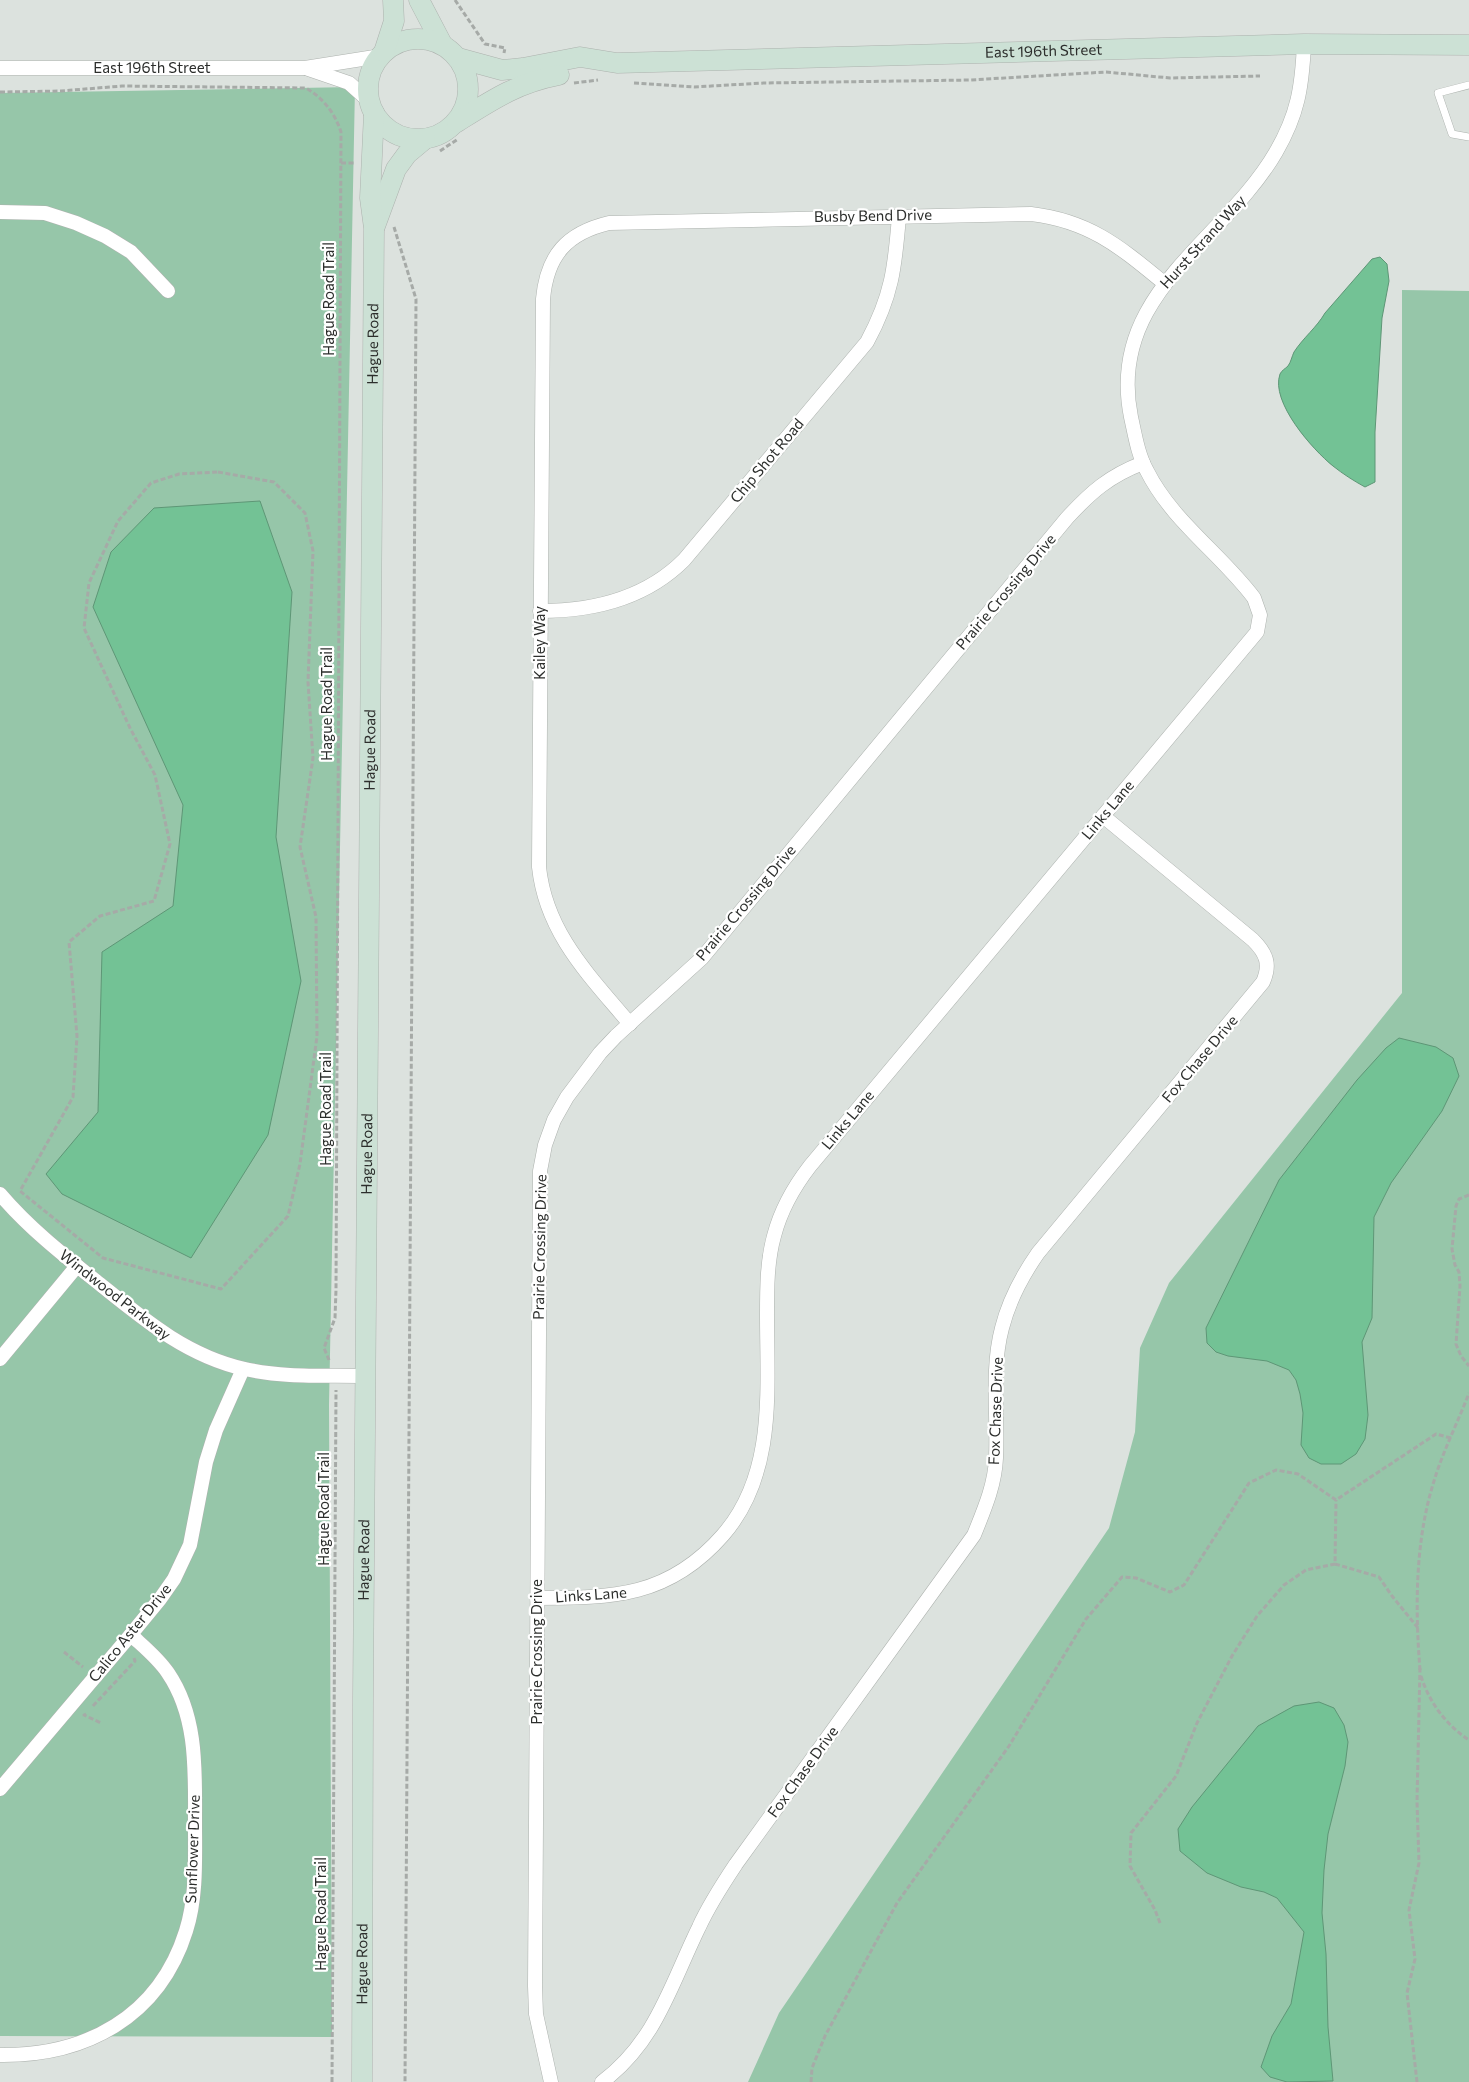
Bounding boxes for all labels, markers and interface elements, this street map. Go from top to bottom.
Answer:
street label: East 196th Street [985,40,1102,61]
street label: East 196th Street [93,58,211,76]
street label: Hurst Strand Way [1156,191,1249,292]
street label: Busby Bend Drive [814,205,932,225]
street label: Hague Road Trail [319,242,337,356]
street label: Hague Road [363,303,381,385]
street label: Chip Shot Road [726,414,807,506]
street label: Prairie Crossing Drive [952,530,1059,653]
street label: Kailey Way [530,606,548,680]
street label: Hague Road Trail [317,647,335,761]
street label: Hague Road [360,709,378,791]
street label: Links Lane [1077,776,1137,843]
street label: Prairie Crossing Drive [692,841,799,964]
street label: Fox Chase Drive [1158,1011,1241,1106]
street label: Hague Road Trail [316,1052,334,1166]
street label: Links Lane [817,1086,877,1153]
street label: Hague Road [357,1113,375,1195]
street label: Prairie Crossing Drive [529,1174,549,1320]
street label: Windwood Parkway [56,1245,175,1343]
street label: Fox Chase Drive [984,1356,1006,1465]
street label: Hague Road Trail [314,1452,332,1566]
street label: Hague Road [354,1519,372,1601]
street label: Prairie Crossing Drive [527,1579,545,1725]
street label: Calico Aster Drive [84,1580,174,1685]
street label: Links Lane [554,1583,627,1605]
street label: Fox Chase Drive [763,1722,841,1821]
street label: Sunflower Drive [181,1794,203,1904]
street label: Hague Road Trail [311,1857,329,1971]
street label: Hague Road [352,1923,370,2005]

